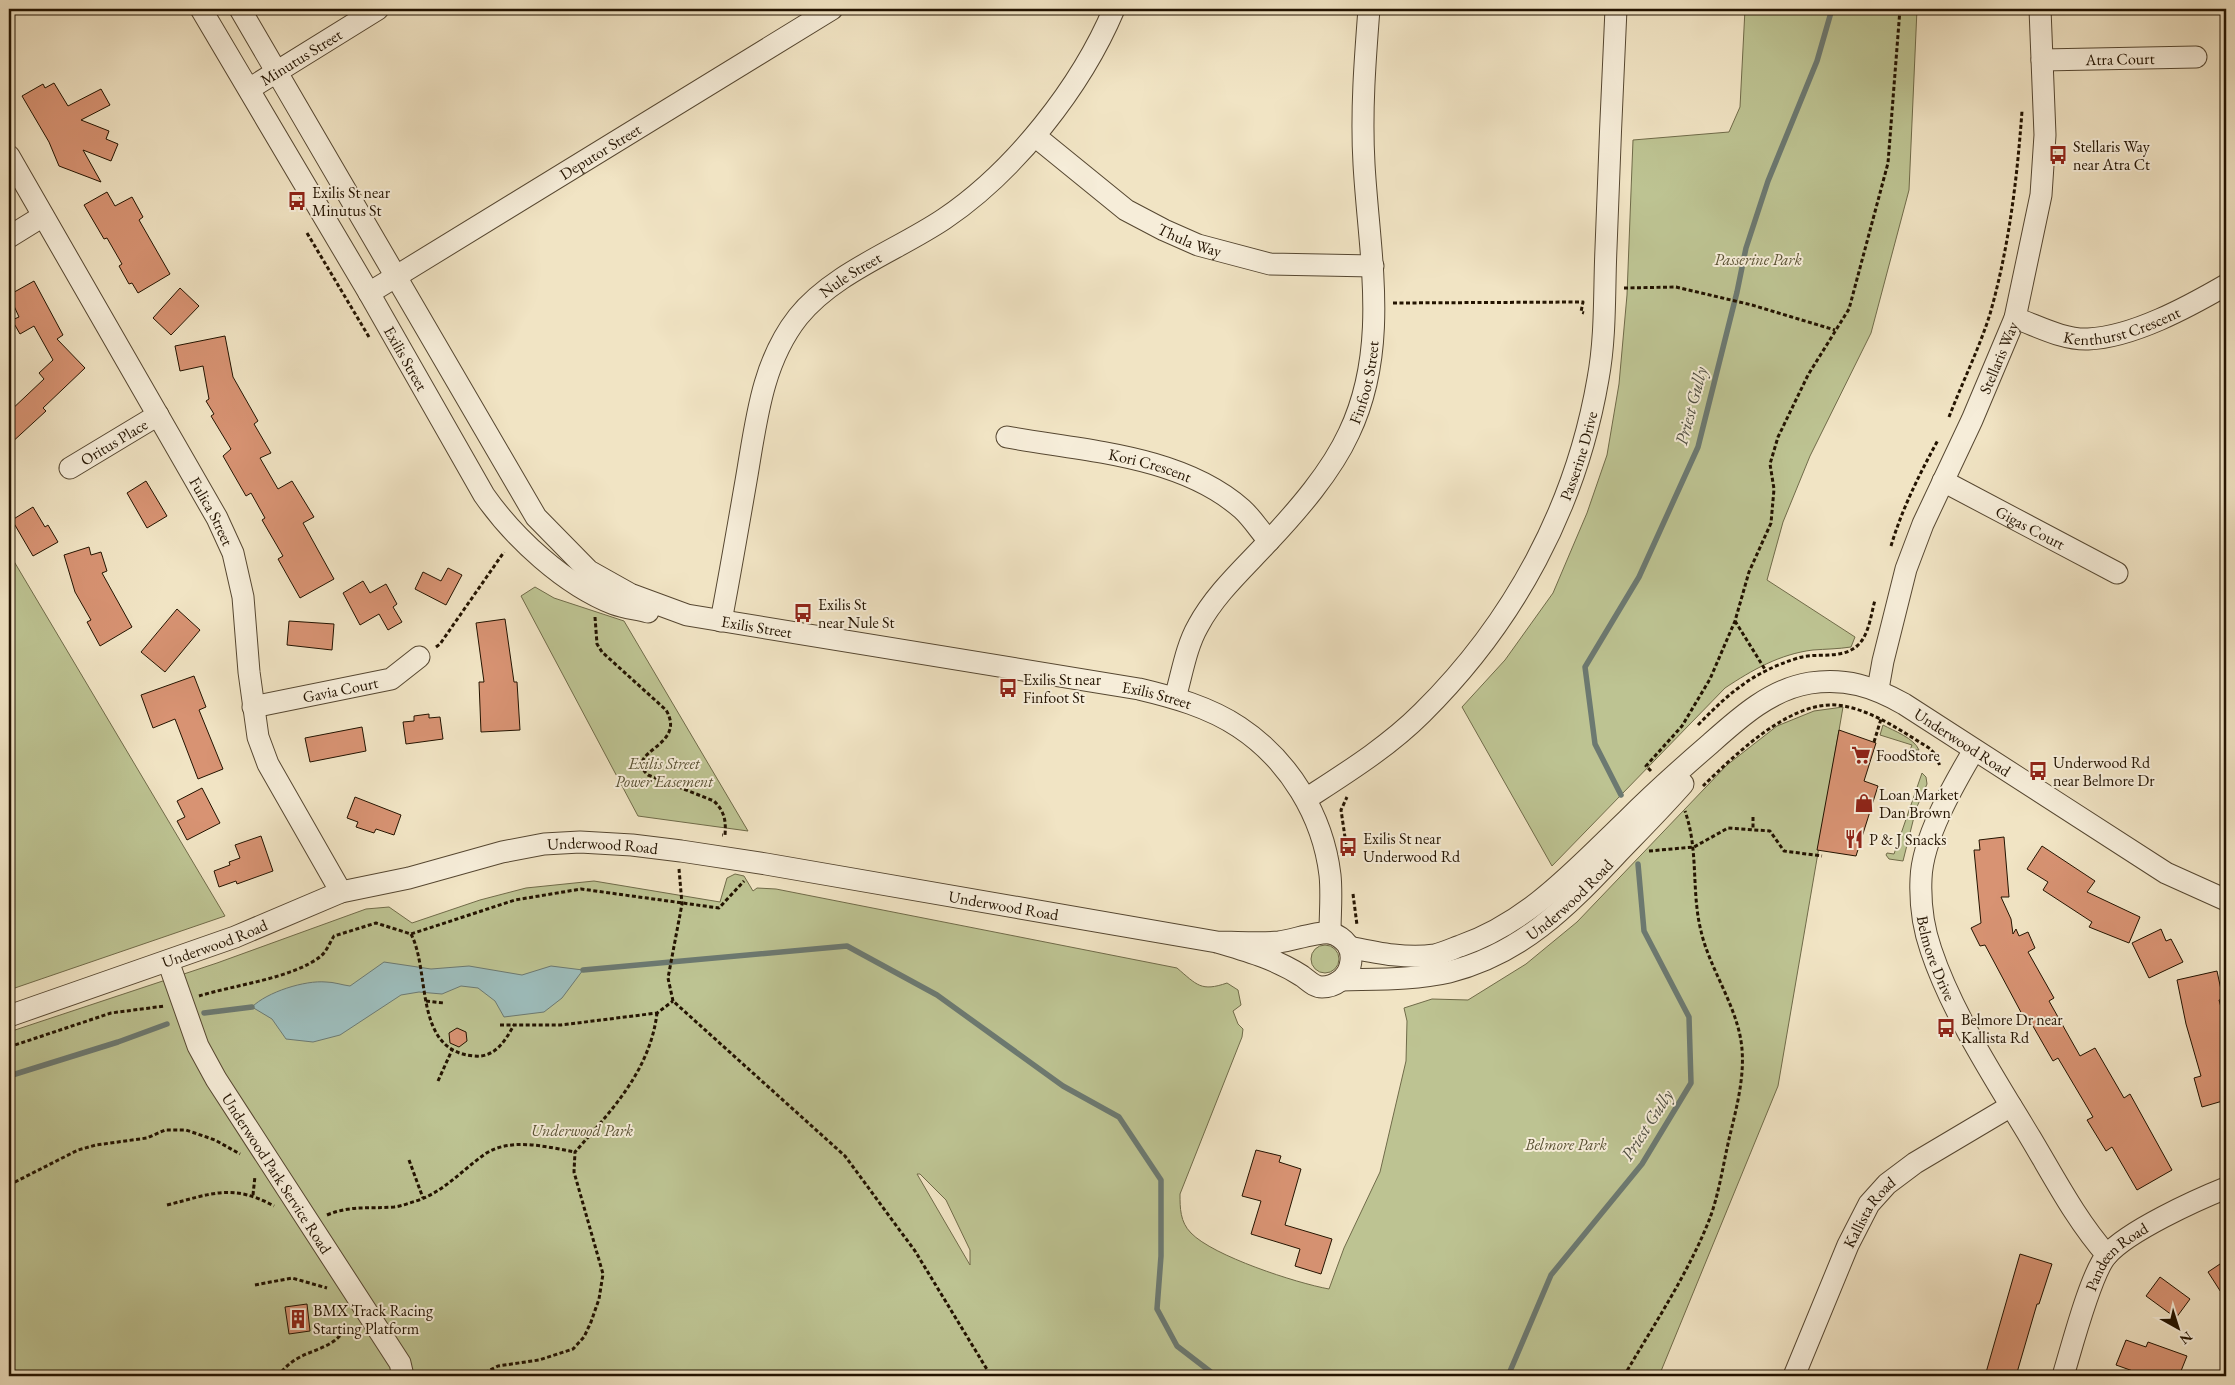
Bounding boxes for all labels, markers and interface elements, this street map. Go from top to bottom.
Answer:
street label: Minutus Street [256,24,346,91]
street label: Atra Court [2084,48,2155,70]
street label: Deputor Street [556,119,645,185]
place label: Stellaris Way near Atra Ct [2073,136,2151,175]
bus stop icon: Stellaris Way near Atra Ct [2047,144,2069,166]
place label: Exilis St near Minutus St [312,182,391,221]
bus stop icon: Exilis St near Minutus St [286,190,308,212]
street label: Thula Way [1154,218,1225,262]
street label: Nule Street [815,247,885,302]
park label: Passerine Park [1714,249,1802,270]
street label: Kenthurst Crescent [2061,302,2184,350]
street label: Stellaris Way [1974,317,2024,397]
street label: Exilis Street [379,322,432,395]
street label: Finfoot Street [1344,340,1384,427]
water label: Priest Gully [1669,363,1713,448]
street label: Passerine Drive [1555,409,1602,504]
street label: Oritus Place [76,414,151,470]
street label: Kori Crescent [1107,444,1195,487]
street label: Fulica Street [184,473,238,549]
street label: Gigas Court [1992,501,2069,555]
place label: Exilis St near Nule St [818,594,894,633]
bus stop icon: Exilis St near Nule St [792,602,814,624]
street label: Exilis Street [720,611,793,643]
place label: Exilis St near Finfoot St [1023,669,1102,708]
street label: Gavia Court [301,672,380,708]
street label: Exilis Street [1120,676,1194,714]
bus stop icon: Exilis St near Finfoot St [997,677,1019,699]
street label: Underwood Road [1910,703,2016,782]
supermarket icon: FoodStore [1850,744,1872,766]
place label: FoodStore [1876,745,1940,766]
place label: Underwood Rd near Belmore Dr [2053,752,2155,791]
park label: Exilis Street Power Easement [615,753,714,792]
bus stop icon: Underwood Rd near Belmore Dr [2027,760,2049,782]
place label: Loan Market Dan Brown [1879,784,1959,823]
shop icon: Loan Market Dan Brown [1853,792,1875,814]
place label: Exilis St near Underwood Rd [1363,828,1461,867]
restaurant icon: P & J Snacks [1843,828,1865,850]
place label: P & J Snacks [1869,829,1946,850]
street label: Underwood Road [547,832,660,859]
bus stop icon: Exilis St near Underwood Rd [1337,836,1359,858]
street label: Underwood Road [1522,854,1618,945]
street label: Underwood Road [947,886,1061,926]
street label: Underwood Road [159,914,272,973]
street label: Belmore Drive [1912,914,1960,1004]
place label: Belmore Dr near Kallista Rd [1961,1009,2063,1048]
bus stop icon: Belmore Dr near Kallista Rd [1935,1017,1957,1039]
water label: Priest Gully [1615,1084,1679,1165]
street label: Underwood Park Service Road [217,1089,337,1259]
park label: Underwood Park [531,1120,634,1141]
park label: Belmore Park [1524,1134,1607,1155]
street label: Kallista Road [1838,1171,1900,1252]
street label: Pandeen Road [2080,1217,2153,1294]
place label: BMX Track Racing Starting Platform [313,1300,434,1339]
north arrow [2152,1302,2202,1352]
building icon: BMX Track Racing Starting Platform [287,1308,309,1330]
text: N [2176,1328,2196,1349]

